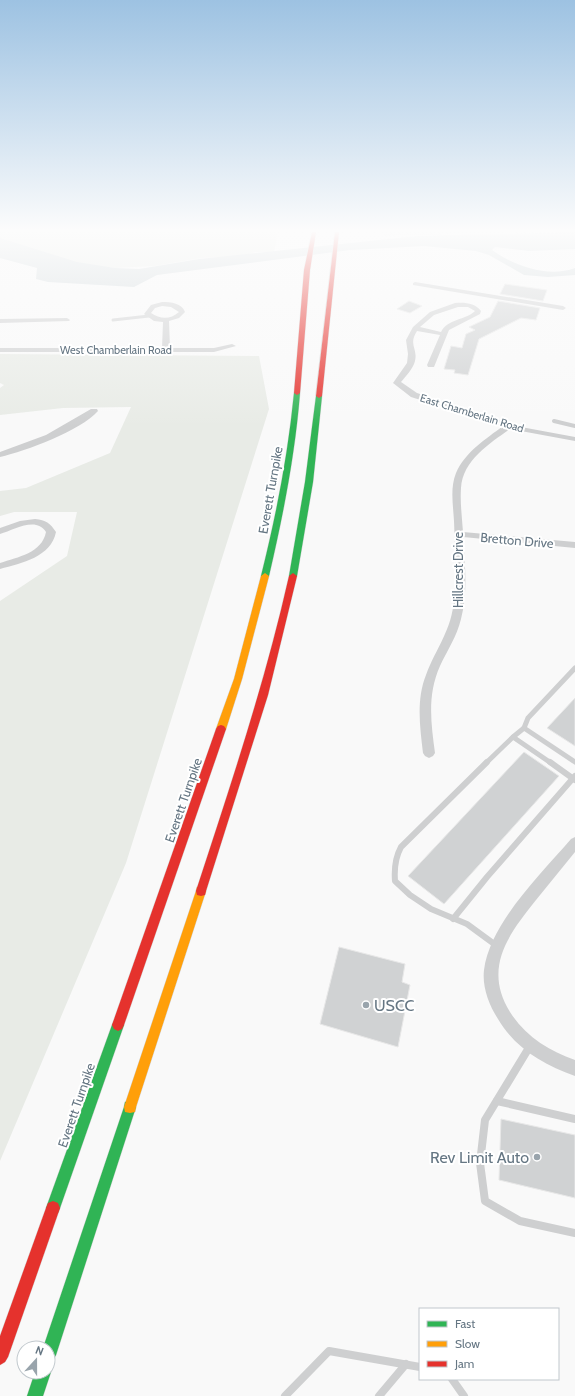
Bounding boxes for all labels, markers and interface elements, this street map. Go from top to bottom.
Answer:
street label: West Chamberlain Road [60,343,172,357]
street label: East Chamberlain Road [418,391,526,435]
street label: Everett Turnpike [254,445,286,535]
street label: Bretton Drive [480,529,555,551]
street label: Hillcrest Drive [450,532,466,608]
street label: Everett Turnpike [161,755,205,844]
place label: USCC [374,996,415,1015]
marker: USCC [361,1000,371,1010]
street label: Everett Turnpike [54,1060,98,1149]
place label: Rev Limit Auto [430,1148,529,1167]
marker: Rev Limit Auto [532,1152,542,1162]
legend [419,1308,559,1380]
text: Fast [455,1316,475,1331]
text: Slow [455,1336,480,1351]
north arrow [16,1340,56,1380]
text: N [33,1343,46,1359]
text: Jam [454,1356,474,1371]

